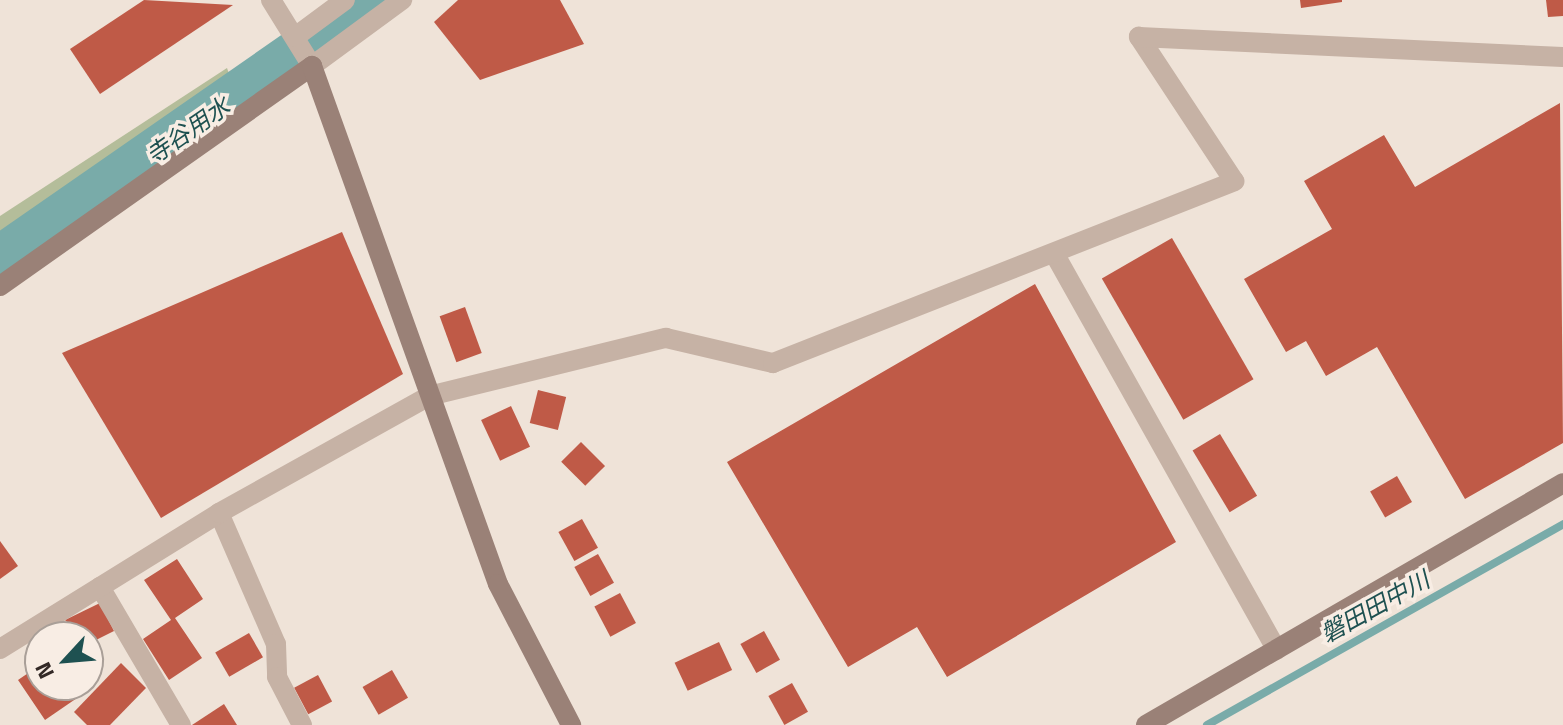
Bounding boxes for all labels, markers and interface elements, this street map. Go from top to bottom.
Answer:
water label: 寺谷用水 [140,92,236,170]
water label: 磐田田中川 [1316,565,1434,649]
north arrow [24,621,104,701]
text: N [26,656,63,685]

